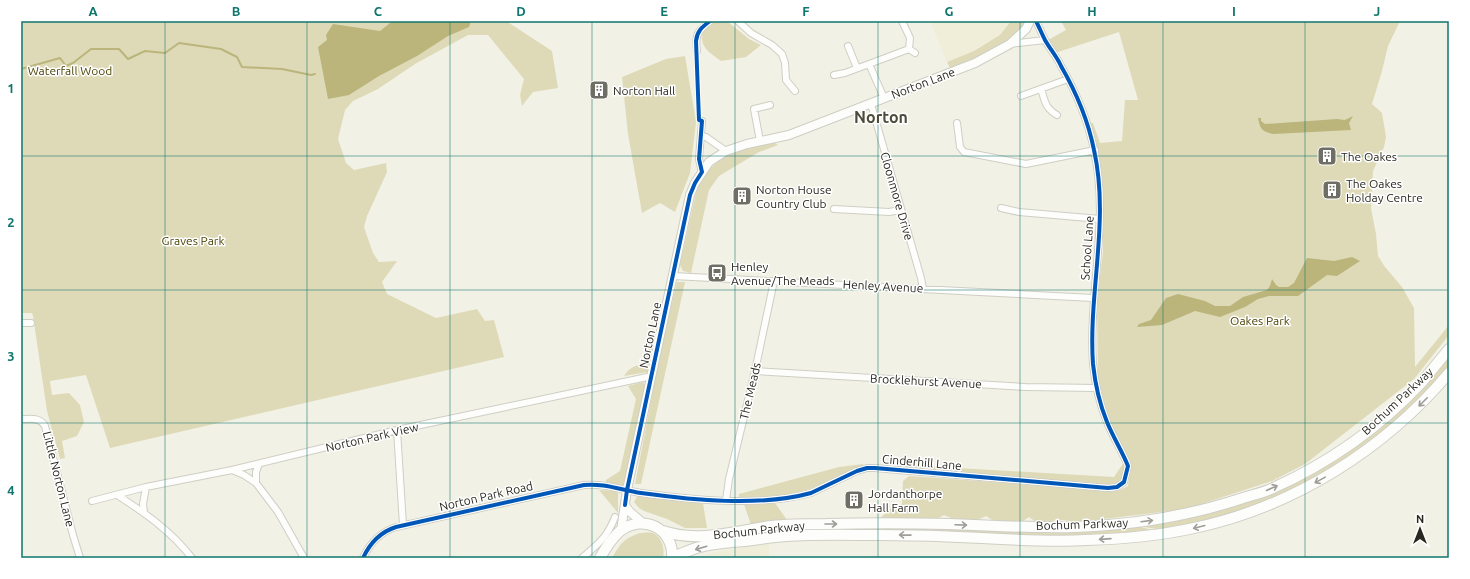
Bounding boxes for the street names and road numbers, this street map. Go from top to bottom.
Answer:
street label: Norton Lane [889,65,957,101]
street label: Cloonmore Drive [878,150,916,242]
street label: School Lane [1078,215,1096,281]
street label: Henley Avenue [842,277,924,295]
street label: Norton Lane [637,301,663,369]
street label: The Meads [737,361,763,421]
street label: Bochum Parkway [1359,365,1435,437]
street label: Brocklehurst Avenue [870,372,982,390]
street label: Norton Park View [324,420,420,454]
street label: Little Norton Lane [41,430,77,528]
street label: Cinderhill Lane [882,452,962,472]
street label: Norton Park Road [438,479,534,513]
street label: Bochum Parkway [1036,516,1128,532]
street label: Bochum Parkway [713,519,806,541]

